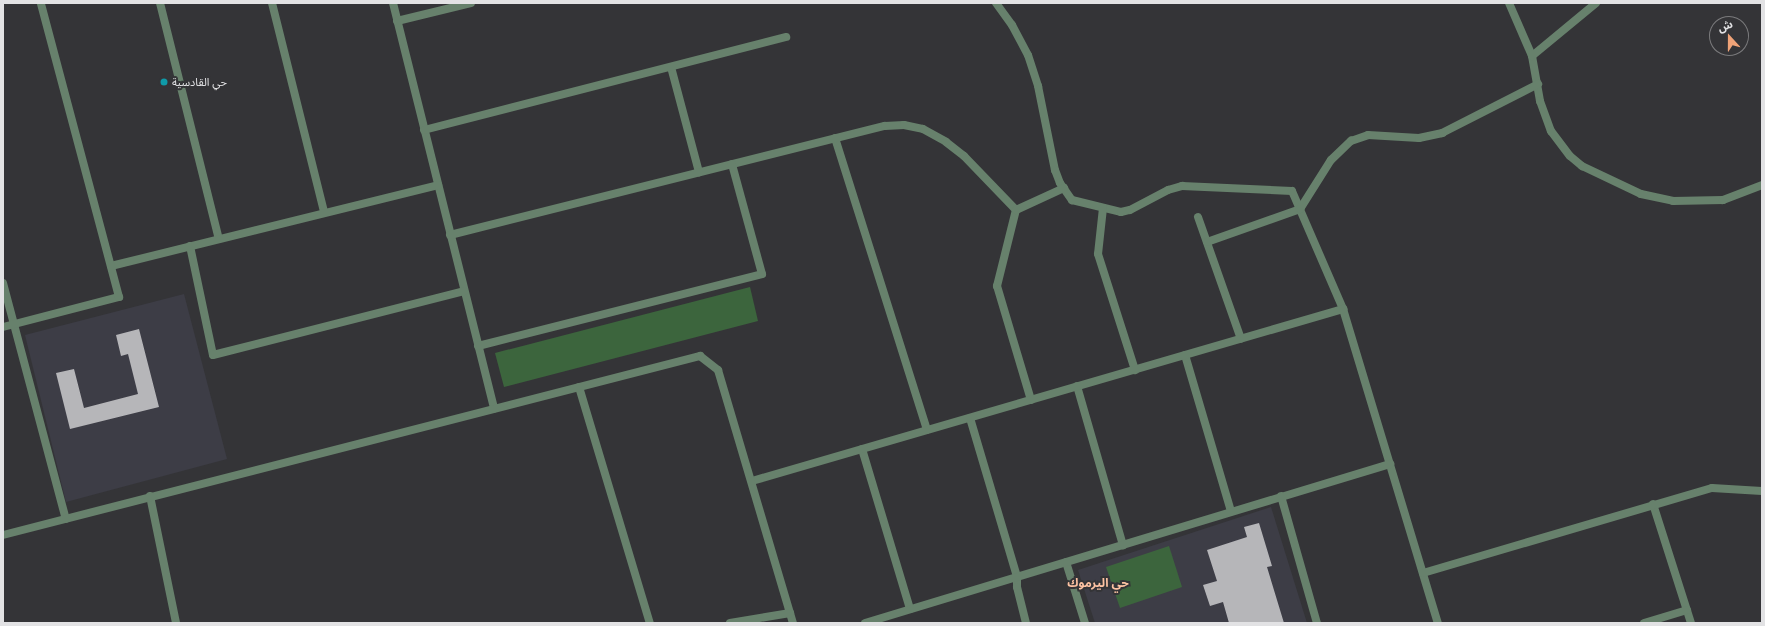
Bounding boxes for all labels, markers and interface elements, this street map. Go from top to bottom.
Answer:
north arrow [1709,16,1749,56]
text: ش [1715,16,1735,35]
place label: حي القادسية [172,75,227,89]
marker: حي القادسية [159,77,169,87]
district label: حي اليرموك [1067,576,1129,590]

